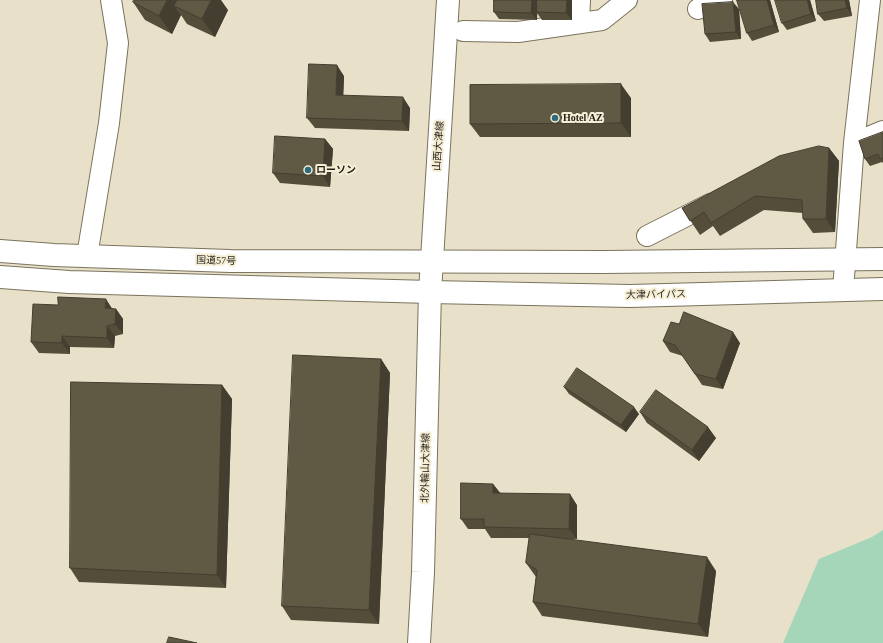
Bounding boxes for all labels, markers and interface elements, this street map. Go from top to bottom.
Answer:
place label: Hotel AZ [563,112,603,124]
marker: Hotel AZ [550,113,560,123]
street label: 山西大津線 [431,121,447,171]
place label: ローソン [316,164,356,176]
marker: ローソン [303,165,313,175]
street label: 国道57号 [196,254,236,268]
street label: 大津バイパス [626,288,686,302]
street label: 北外輪山大津線 [419,433,433,503]

